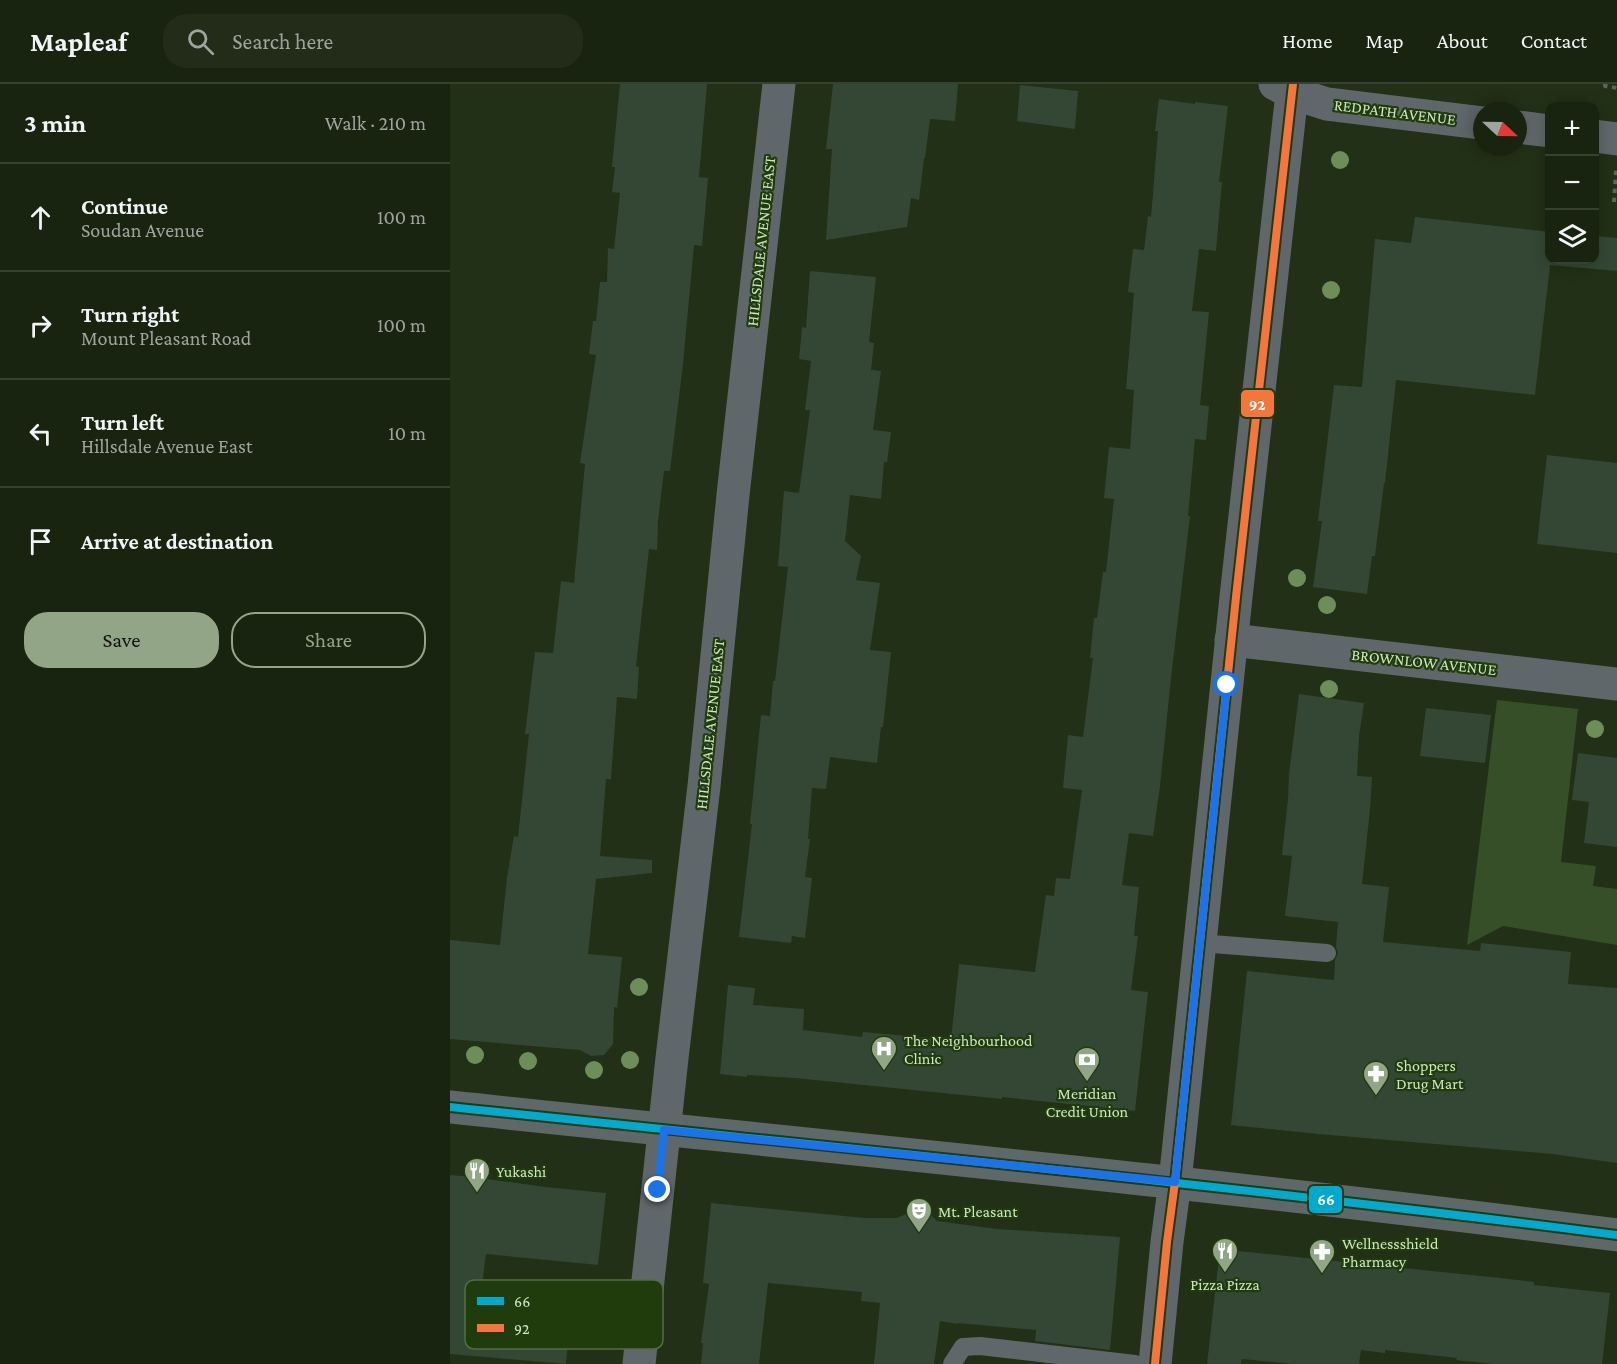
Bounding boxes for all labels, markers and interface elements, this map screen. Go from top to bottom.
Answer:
search box [163,14,583,68]
icon: search [184,25,217,58]
text: Mapleaf [30,26,127,57]
text: Search here [232,29,333,54]
text: Home [1282,29,1332,53]
text: Map [1365,29,1404,53]
text: About [1437,29,1488,53]
text: Contact [1521,29,1587,53]
street label: REDPATH AVENUE [1333,96,1457,128]
north arrow [1473,102,1527,156]
map controls [1545,102,1599,264]
button: + [1545,102,1599,156]
text: 3 min [24,109,86,138]
text: Walk · 210 m [325,112,426,134]
street label: HILLSDALE AVENUE EAST [744,155,778,327]
button: − [1545,156,1599,210]
text: Continue [81,194,168,219]
icon: ahead [24,201,57,234]
text: 100 m [377,206,426,228]
button: layers [1545,210,1599,264]
text: Soudan Avenue [81,219,204,241]
text: Turn right [81,302,179,327]
icon: right [24,309,57,342]
text: 100 m [377,314,426,336]
text: Mount Pleasant Road [81,327,251,349]
line badge: 92 [1240,389,1275,418]
text: 92 [1249,396,1265,413]
text: Turn left [81,410,164,435]
icon: left [24,417,57,450]
text: 10 m [388,422,426,444]
text: Hillsdale Avenue East [81,435,253,457]
icon: arrive [24,525,57,558]
text: Arrive at destination [81,529,273,554]
button: Save [24,612,219,668]
button: Share [231,612,426,668]
street label: HILLSDALE AVENUE EAST [693,638,727,810]
street label: BROWNLOW AVENUE [1351,646,1498,678]
route start [1213,671,1239,697]
place label: The Neighbourhood Clinic [904,1032,1033,1067]
hospital icon: The Neighbourhood Clinic [869,1034,899,1072]
bank icon: Meridian Credit Union [1072,1045,1102,1083]
place label: Shoppers Drug Mart [1396,1057,1464,1093]
pharmacy icon: Shoppers Drug Mart [1361,1059,1391,1097]
place label: Meridian Credit Union [1046,1085,1129,1120]
restaurant icon: Yukashi [462,1156,492,1194]
place label: Yukashi [496,1163,546,1180]
route end [644,1176,670,1202]
line badge: 66 [1308,1185,1343,1214]
text: 66 [1317,1191,1335,1208]
theatre icon: Mt. Pleasant [904,1196,934,1234]
place label: Mt. Pleasant [938,1203,1018,1220]
place label: Wellnessshield Pharmacy [1342,1235,1439,1271]
restaurant icon: Pizza Pizza [1210,1236,1240,1274]
pharmacy icon: Wellnessshield Pharmacy [1307,1237,1337,1275]
place label: Pizza Pizza [1190,1276,1260,1293]
legend [465,1280,663,1349]
text: 66 [514,1293,530,1310]
text: 92 [514,1320,530,1337]

